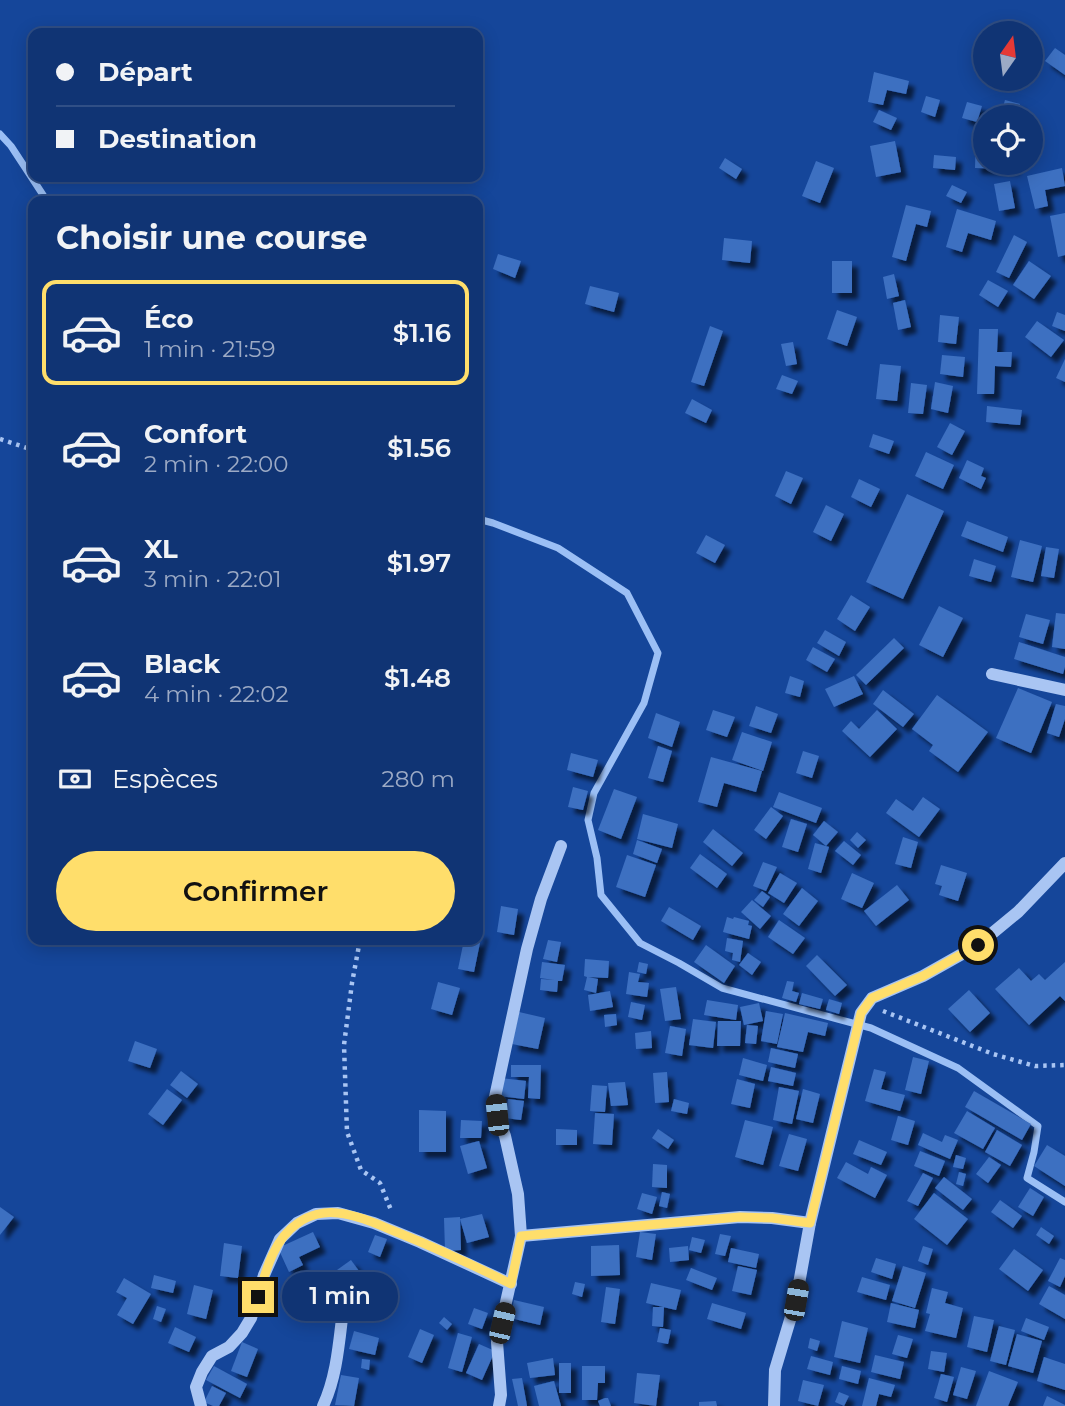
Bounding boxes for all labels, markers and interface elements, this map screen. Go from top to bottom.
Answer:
north arrow [973,21,1043,91]
map controls [973,21,1043,175]
text: Départ [98,56,193,88]
button: locate [973,105,1043,175]
text: Destination [98,123,257,155]
text: Choisir une course [56,218,368,257]
icon: car [60,301,123,364]
text: Éco [144,303,194,335]
text: $1.16 [393,317,451,349]
text: 1 min · 21:59 [144,335,276,363]
icon: car [60,416,123,479]
text: Confort [144,418,247,450]
text: $1.56 [387,432,451,464]
text: 2 min · 22:00 [144,450,289,478]
icon: car [60,531,123,594]
text: XL [144,533,178,565]
text: $1.97 [387,547,451,579]
text: 3 min · 22:01 [144,565,282,593]
icon: car [60,646,123,709]
text: Black [144,648,220,680]
text: $1.48 [384,662,451,694]
text: 4 min · 22:02 [144,680,289,708]
icon: cash [56,760,94,798]
text: Espèces [112,763,218,795]
text: 280 m [382,765,455,793]
button: Confirmer [56,851,455,931]
route start [962,929,994,961]
car [485,1093,510,1137]
callout: 1 min [282,1272,398,1322]
car [783,1277,810,1323]
route end [242,1281,274,1313]
text: 1 min [309,1282,371,1310]
car [488,1300,517,1346]

